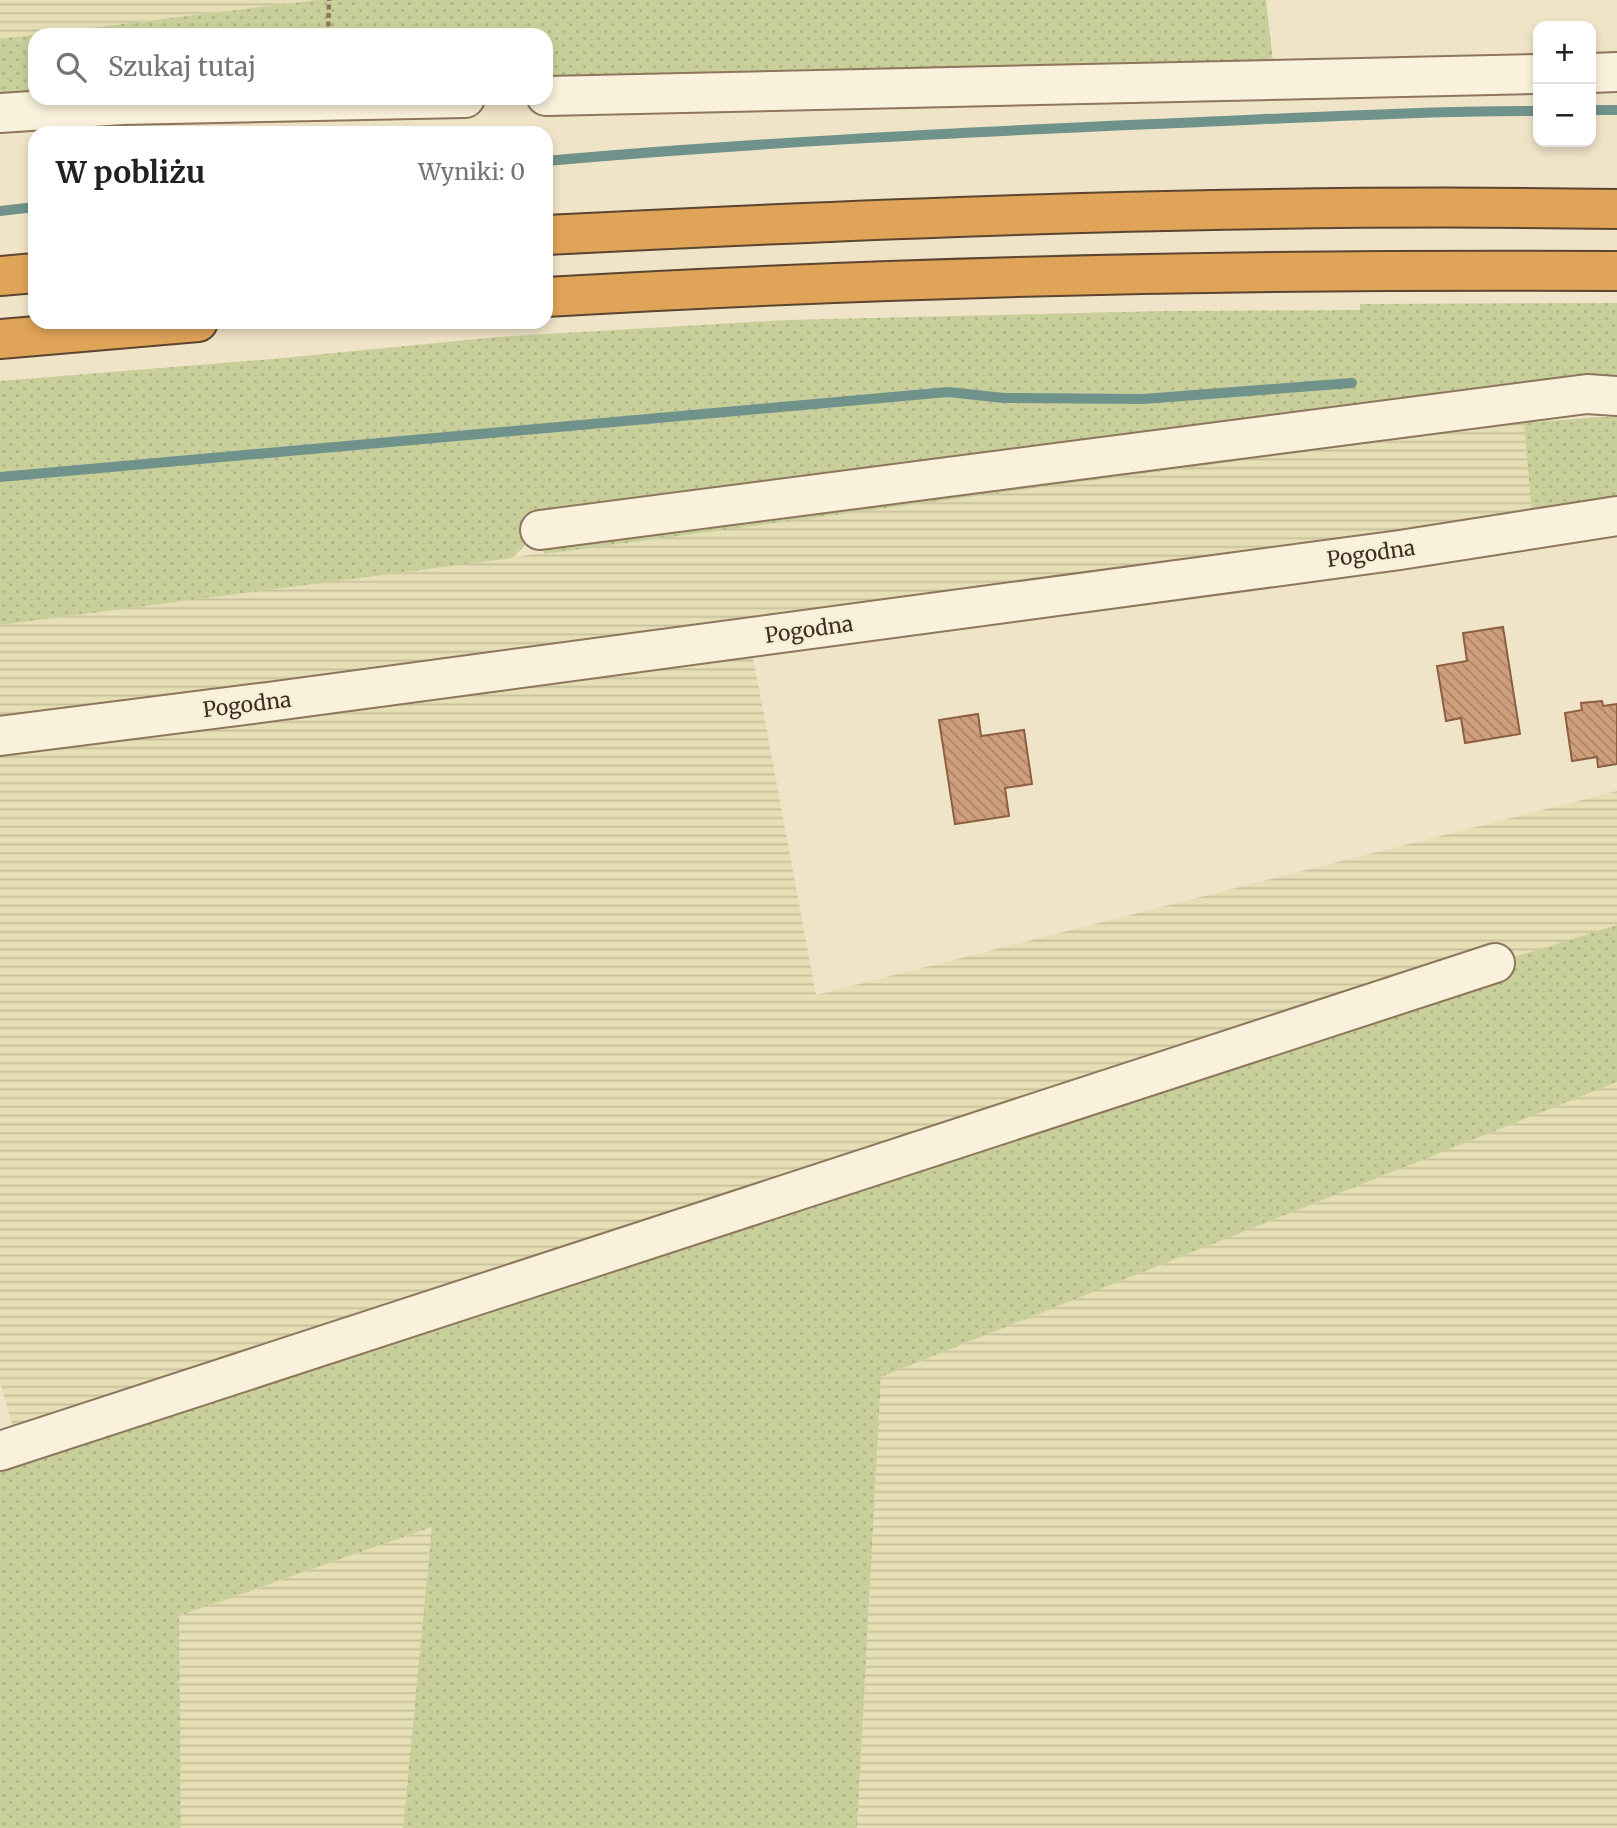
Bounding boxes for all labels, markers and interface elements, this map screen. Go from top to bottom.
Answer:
map controls [1533,21,1596,147]
button: + [1533,21,1596,84]
search box [28,28,553,105]
icon: search [52,48,90,86]
text: Szukaj tutaj [108,50,256,83]
button: − [1533,84,1596,147]
text: W pobliżu [56,153,205,191]
text: Wyniki: 0 [418,157,525,186]
street label: Pogodna [1325,534,1417,573]
street label: Pogodna [763,610,855,649]
street label: Pogodna [201,686,293,723]

